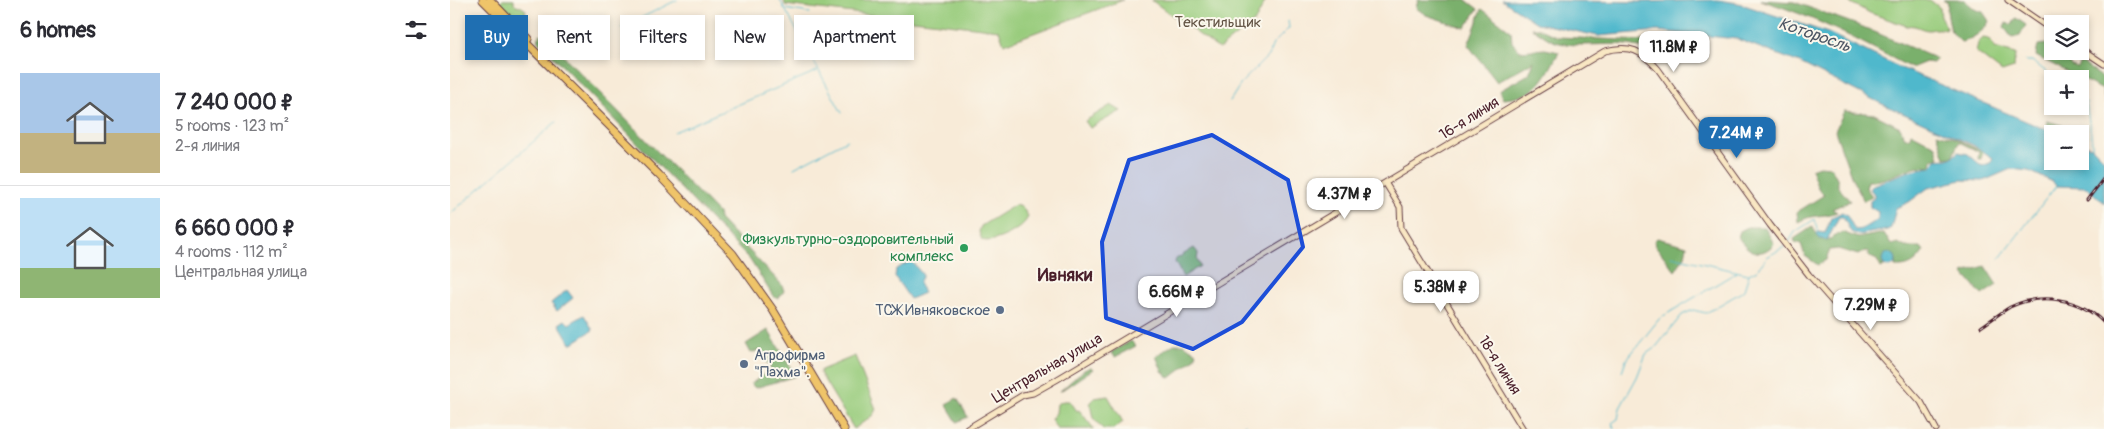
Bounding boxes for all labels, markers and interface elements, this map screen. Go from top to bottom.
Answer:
park label: Текстильщик [1175,13,1261,32]
water label: Которосль [1776,13,1854,57]
chip: Buy [465,15,528,60]
chip: Rent [538,15,610,60]
chip: Filters [620,15,705,60]
chip: New [715,15,784,60]
chip: Apartment [794,15,914,60]
map controls [2044,15,2089,170]
button: layers [2044,15,2089,60]
icon: filters [402,16,430,44]
text: 6 homes [20,17,96,44]
pin: 11.8M ₽ [1628,30,1720,73]
text: 11.8M ₽ [1650,37,1698,57]
button: + [2044,70,2089,115]
text: 7 240 000 ₽ [175,89,294,116]
icon: home [60,93,120,153]
street label: 16-я линия [1436,93,1503,144]
text: 5 rooms · 123 m² [175,116,289,136]
pin: 7.24M ₽ [1691,116,1783,159]
text: 7.24M ₽ [1710,123,1764,143]
button: − [2044,125,2089,170]
text: 2-я линия [175,136,240,156]
pin: 4.37M ₽ [1299,178,1391,220]
text: 4.37M ₽ [1318,184,1372,204]
text: 6 660 000 ₽ [175,215,295,242]
icon: home [60,218,120,278]
place label: Физкультурно-оздоровительный комплекс [743,230,954,266]
text: 4 rooms · 112 m² [175,242,288,262]
marker: Физкультурно-оздоровительный комплекс [958,242,970,254]
text: Центральная улица [175,262,307,282]
district label: Ивняки [1038,264,1092,287]
pin: 5.38M ₽ [1395,270,1487,313]
pin: 6.66M ₽ [1131,276,1223,318]
text: 5.38M ₽ [1414,277,1468,297]
text: 6.66M ₽ [1149,282,1205,302]
pin: 7.29M ₽ [1825,288,1917,331]
text: 7.29M ₽ [1844,295,1898,315]
place label: ТСЖ Ивняковское [875,301,991,320]
marker: ТСЖ Ивняковское [994,304,1006,316]
street label: Центральная улица [989,329,1106,408]
street label: 18-я линия [1474,332,1525,398]
place label: Агрофирма "Пахма". [754,346,825,382]
marker: Агрофирма "Пахма". [738,358,750,370]

